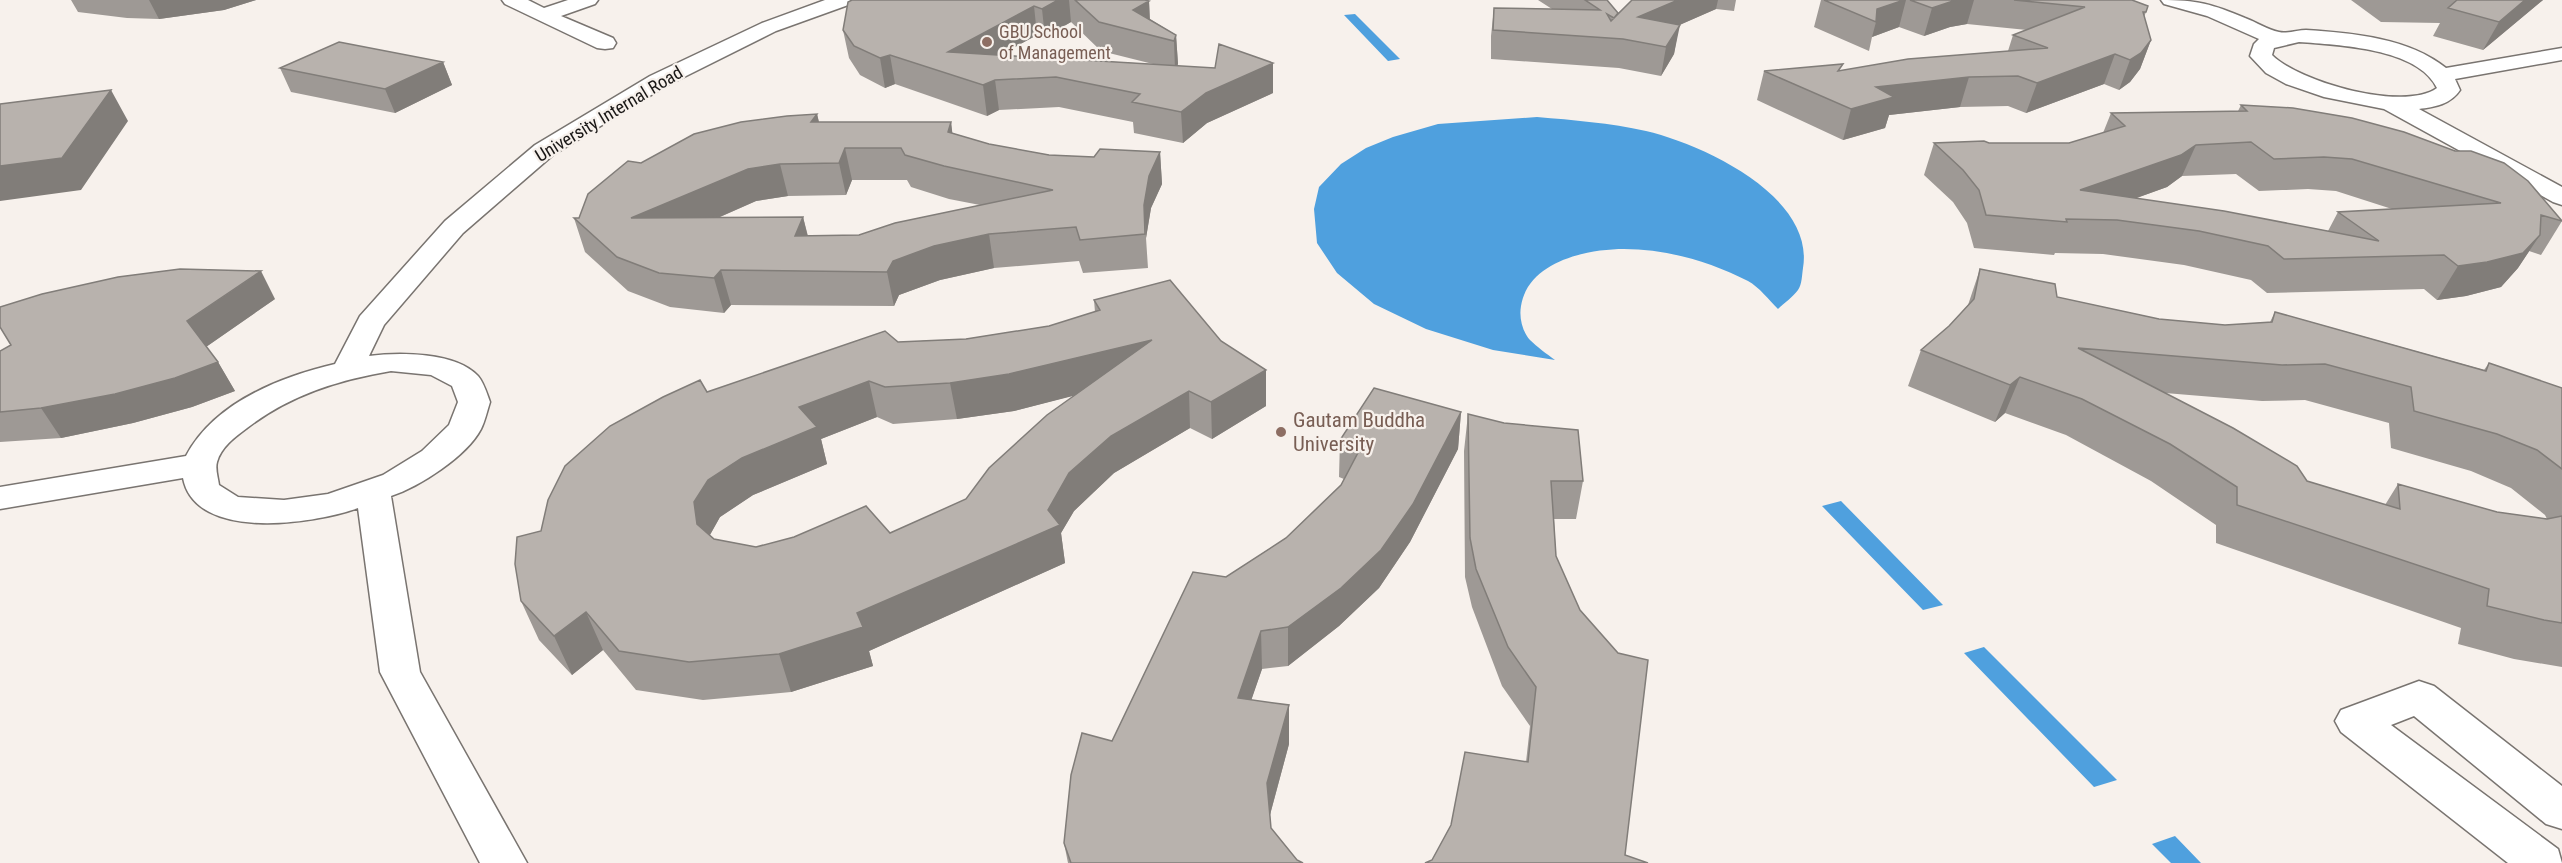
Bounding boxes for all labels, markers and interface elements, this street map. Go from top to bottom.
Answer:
place label: GBU School of Management [999,21,1111,63]
marker: GBU School of Management [980,35,994,49]
street label: University Internal Road [531,61,686,166]
place label: Gautam Buddha University [1293,408,1425,456]
marker: Gautam Buddha University [1274,425,1288,439]

